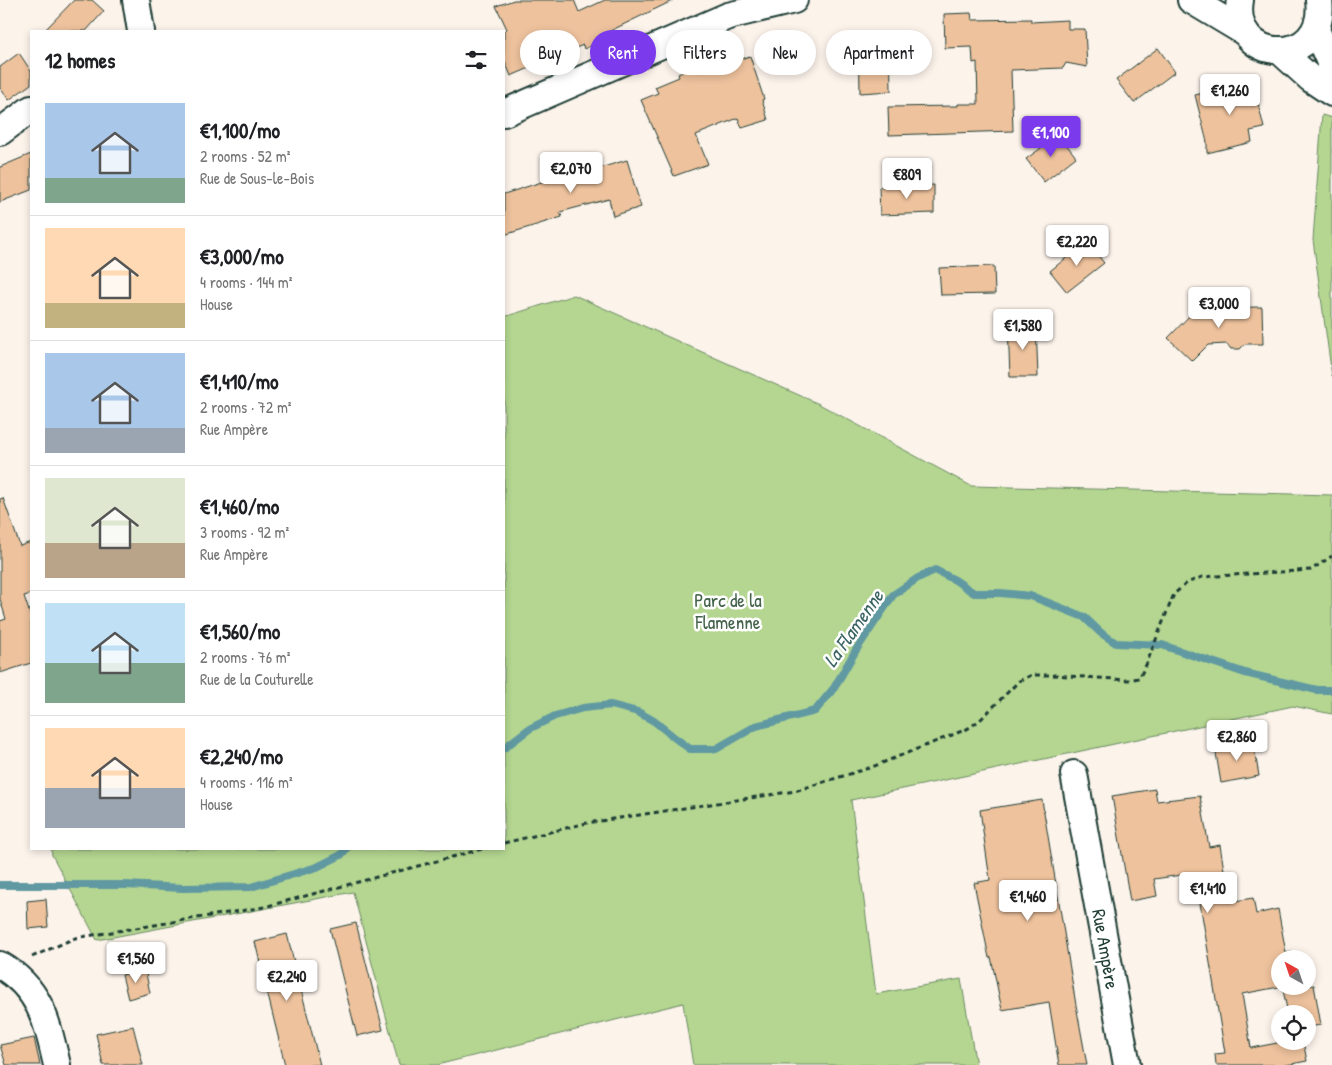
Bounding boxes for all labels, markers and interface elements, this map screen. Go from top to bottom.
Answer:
chip: Buy [520,30,580,75]
chip: Rent [590,30,656,75]
chip: Filters [666,30,744,75]
chip: New [754,30,816,75]
chip: Apartment [826,30,932,75]
text: 12 homes [45,46,115,75]
icon: filters [462,46,490,74]
pin: €1,260 [1189,74,1271,116]
text: €1,260 [1211,79,1249,101]
text: €1,100/mo [200,116,280,145]
pin: €1,100 [1010,116,1092,158]
text: €1,100 [1033,121,1069,143]
icon: home [85,123,145,183]
text: 2 rooms · 52 m² [200,145,290,167]
pin: €2,070 [530,152,612,194]
text: €2,070 [551,157,591,179]
pin: €809 [877,158,937,200]
text: €809 [893,163,921,185]
text: Rue de Sous-le-Bois [200,167,314,189]
pin: €2,220 [1036,224,1118,267]
text: €2,220 [1057,230,1097,252]
text: €3,000/mo [200,242,284,271]
icon: home [85,248,145,308]
text: 4 rooms · 144 m² [200,271,292,293]
pin: €3,000 [1178,286,1260,329]
text: €3,000 [1199,292,1239,314]
text: House [200,293,233,315]
pin: €1,580 [982,308,1064,351]
text: €1,580 [1004,314,1042,336]
text: €1,410/mo [200,367,279,396]
icon: home [85,373,145,433]
text: 2 rooms · 72 m² [200,396,291,418]
text: Rue Ampère [200,418,268,440]
text: €1,460/mo [200,492,279,521]
icon: home [85,498,145,558]
text: 3 rooms · 92 m² [200,521,289,543]
text: Rue Ampère [200,543,268,565]
water label: La Flamenne [817,583,890,672]
park label: Parc de la Flamenne [694,587,762,635]
text: €1,560/mo [200,617,280,646]
icon: home [85,623,145,683]
text: 2 rooms · 76 m² [200,646,290,668]
text: Rue de la Couturelle [200,668,314,690]
pin: €2,860 [1196,720,1278,762]
text: €2,860 [1218,725,1256,747]
text: €2,240/mo [200,742,283,771]
icon: home [85,748,145,808]
text: 4 rooms · 116 m² [200,771,293,793]
text: House [200,793,233,815]
pin: €1,410 [1167,872,1249,914]
text: €1,410 [1190,877,1226,899]
pin: €1,460 [987,880,1069,922]
text: €1,460 [1010,885,1046,907]
street label: Rue Ampère [1086,907,1126,992]
pin: €1,560 [95,942,177,984]
text: €1,560 [117,947,155,969]
north arrow [1271,950,1316,995]
map controls [1271,950,1316,1050]
pin: €2,240 [246,960,328,1002]
text: €2,240 [267,965,307,987]
button: locate [1271,1005,1316,1050]

